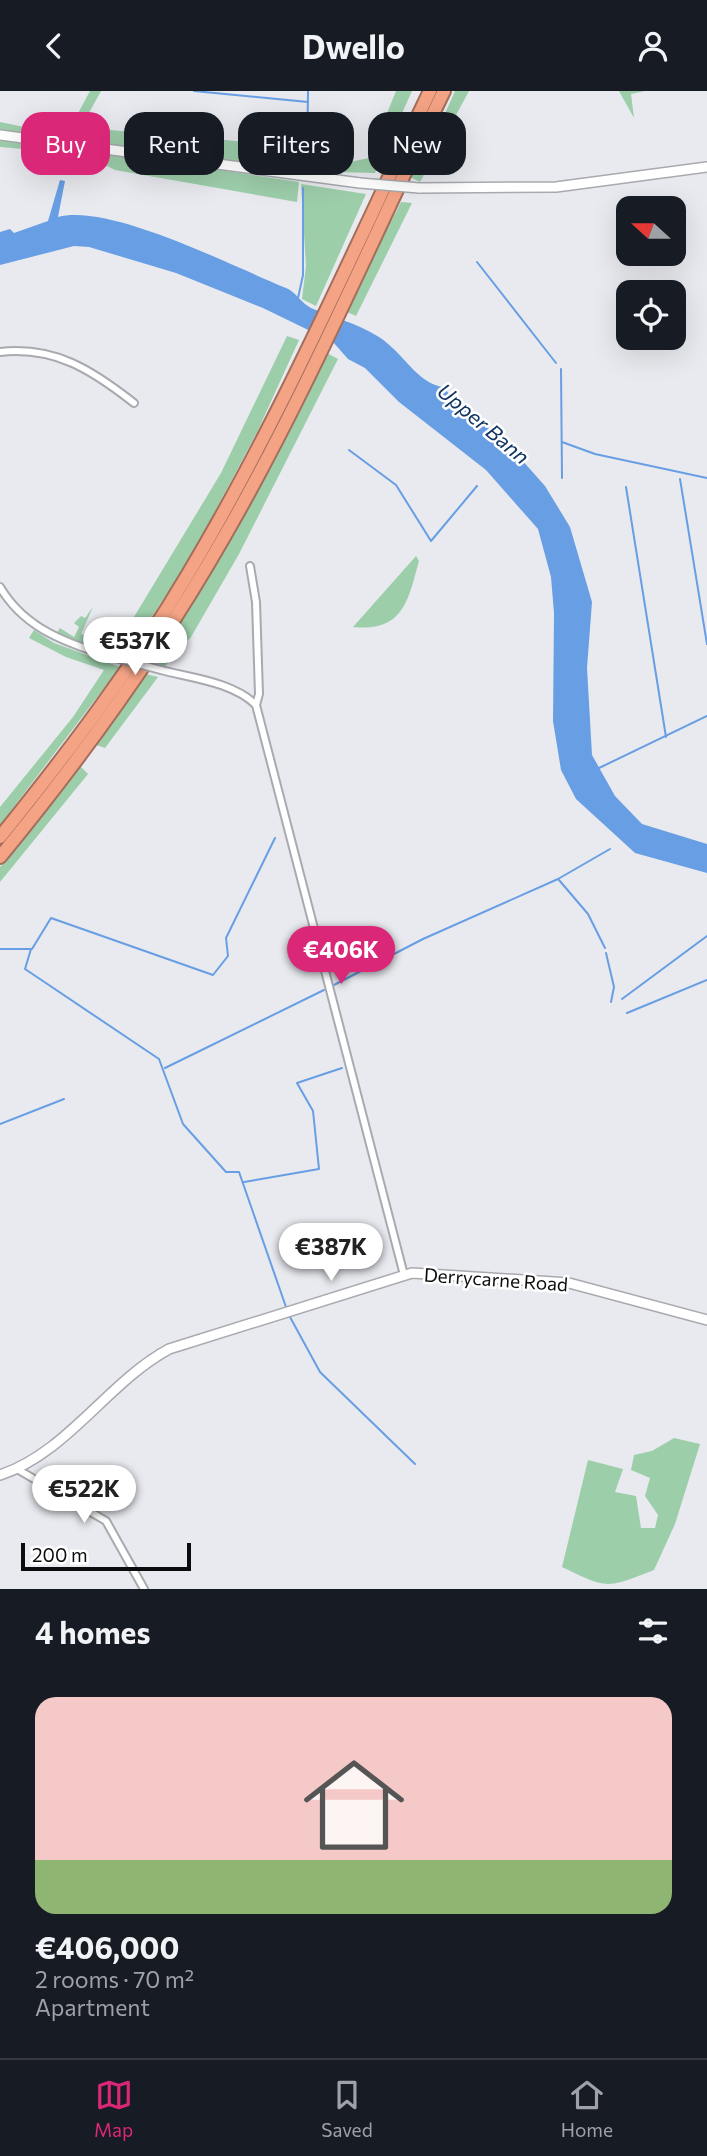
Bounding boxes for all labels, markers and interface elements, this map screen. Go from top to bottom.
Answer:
text: Dwello [302,26,405,66]
icon: back [35,27,73,65]
icon: person [634,27,672,65]
chip: Buy [21,112,110,175]
chip: Rent [124,112,224,175]
chip: Filters [238,112,354,175]
chip: New [368,112,466,175]
north arrow [616,196,686,266]
map controls [616,196,686,350]
button: locate [616,280,686,350]
water label: Upper Bann [433,377,535,469]
pin: €537K [86,617,184,677]
text: €537K [99,626,171,654]
pin: €406K [292,927,390,986]
text: €406K [303,935,379,963]
pin: €387K [282,1223,380,1283]
text: €387K [295,1232,367,1260]
street label: Derrycarne Road [423,1262,569,1296]
pin: €522K [35,1465,133,1525]
text: €522K [48,1474,120,1502]
scale bar [21,1540,191,1572]
text: 200 m [32,1543,88,1566]
icon: filters [634,1612,672,1650]
text: 4 homes [35,1613,150,1650]
icon: home [291,1742,417,1868]
text: €406,000 [35,1928,179,1965]
text: 2 rooms · 70 m² [35,1965,194,1993]
text: Apartment [35,1993,150,2021]
tab: Map [94,2076,133,2141]
tab: Saved [321,2076,373,2141]
tab: Home [561,2076,613,2141]

